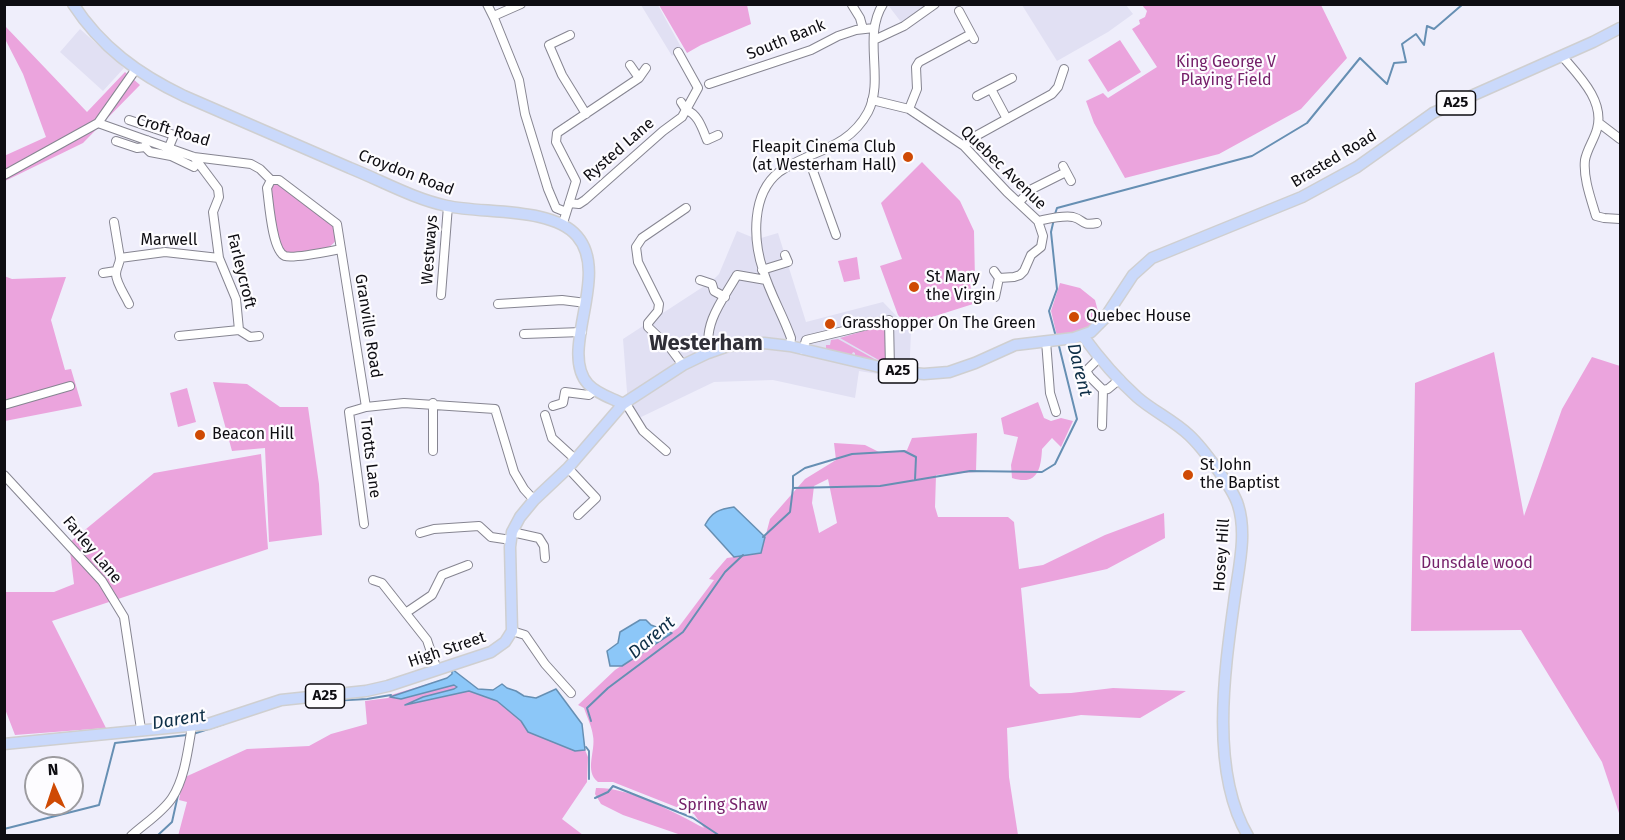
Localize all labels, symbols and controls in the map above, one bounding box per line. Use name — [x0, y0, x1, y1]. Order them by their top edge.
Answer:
street label: South Bank — [744, 16, 828, 64]
park label: King George V Playing Field — [1176, 53, 1276, 91]
road number: A25 — [1436, 91, 1476, 115]
street label: Croft Road — [134, 111, 212, 151]
street label: Rysted Lane — [580, 114, 658, 186]
street label: Quebec Avenue — [956, 122, 1050, 214]
street label: Brasted Road — [1288, 126, 1380, 192]
place label: Fleapit Cinema Club (at Westerham Hall) — [752, 138, 896, 176]
street label: Croydon Road — [355, 146, 457, 200]
marker: Fleapit Cinema Club (at Westerham Hall) — [901, 150, 915, 164]
street label: Westways — [418, 214, 442, 286]
street label: Marwell — [141, 231, 197, 251]
street label: Farleycroft — [222, 231, 260, 311]
place label: St Mary the Virgin — [926, 268, 996, 306]
street label: Granville Road — [350, 273, 386, 379]
marker: St Mary the Virgin — [907, 280, 921, 294]
place label: Quebec House — [1086, 307, 1191, 327]
marker: Quebec House — [1067, 310, 1081, 324]
place label: Grasshopper On The Green — [842, 314, 1036, 334]
marker: Grasshopper On The Green — [823, 317, 837, 331]
district label: Westerham — [649, 331, 763, 357]
water label: Darent — [1062, 341, 1096, 399]
road number: A25 — [878, 359, 918, 383]
street label: Trotts Lane — [356, 417, 384, 499]
place label: Beacon Hill — [212, 425, 294, 445]
marker: Beacon Hill — [193, 428, 207, 442]
place label: St John the Baptist — [1200, 456, 1280, 494]
marker: St John the Baptist — [1181, 468, 1195, 482]
street label: Farley Lane — [58, 513, 126, 587]
street label: Hosey Hill — [1210, 518, 1234, 592]
park label: Dunsdale wood — [1421, 554, 1533, 574]
water label: Darent — [624, 612, 680, 664]
street label: High Street — [406, 628, 488, 672]
road number: A25 — [306, 684, 344, 708]
water label: Darent — [151, 705, 207, 735]
north arrow — [24, 756, 84, 816]
text: N — [47, 760, 59, 779]
park label: Spring Shaw — [678, 796, 768, 816]

